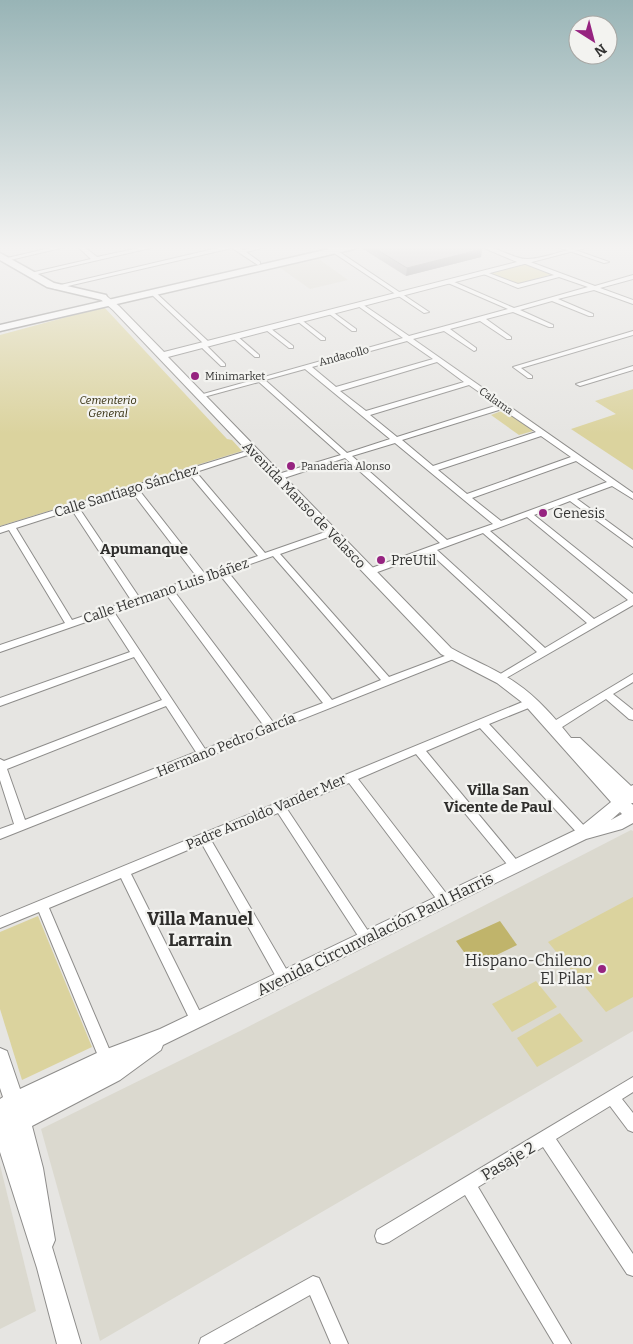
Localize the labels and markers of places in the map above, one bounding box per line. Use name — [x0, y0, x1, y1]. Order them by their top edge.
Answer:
marker: Minimarket — [189, 370, 201, 382]
place label: Minimarket — [205, 370, 265, 383]
marker: Panaderia Alonso — [285, 460, 297, 472]
place label: Panaderia Alonso — [301, 460, 391, 473]
place label: Genesis — [553, 505, 605, 522]
marker: Genesis — [537, 507, 549, 519]
place label: PreUtil — [391, 552, 436, 569]
marker: PreUtil — [375, 554, 387, 566]
place label: Hispano-Chileno El Pilar — [465, 951, 592, 988]
marker: Hispano-Chileno El Pilar — [596, 963, 608, 975]

